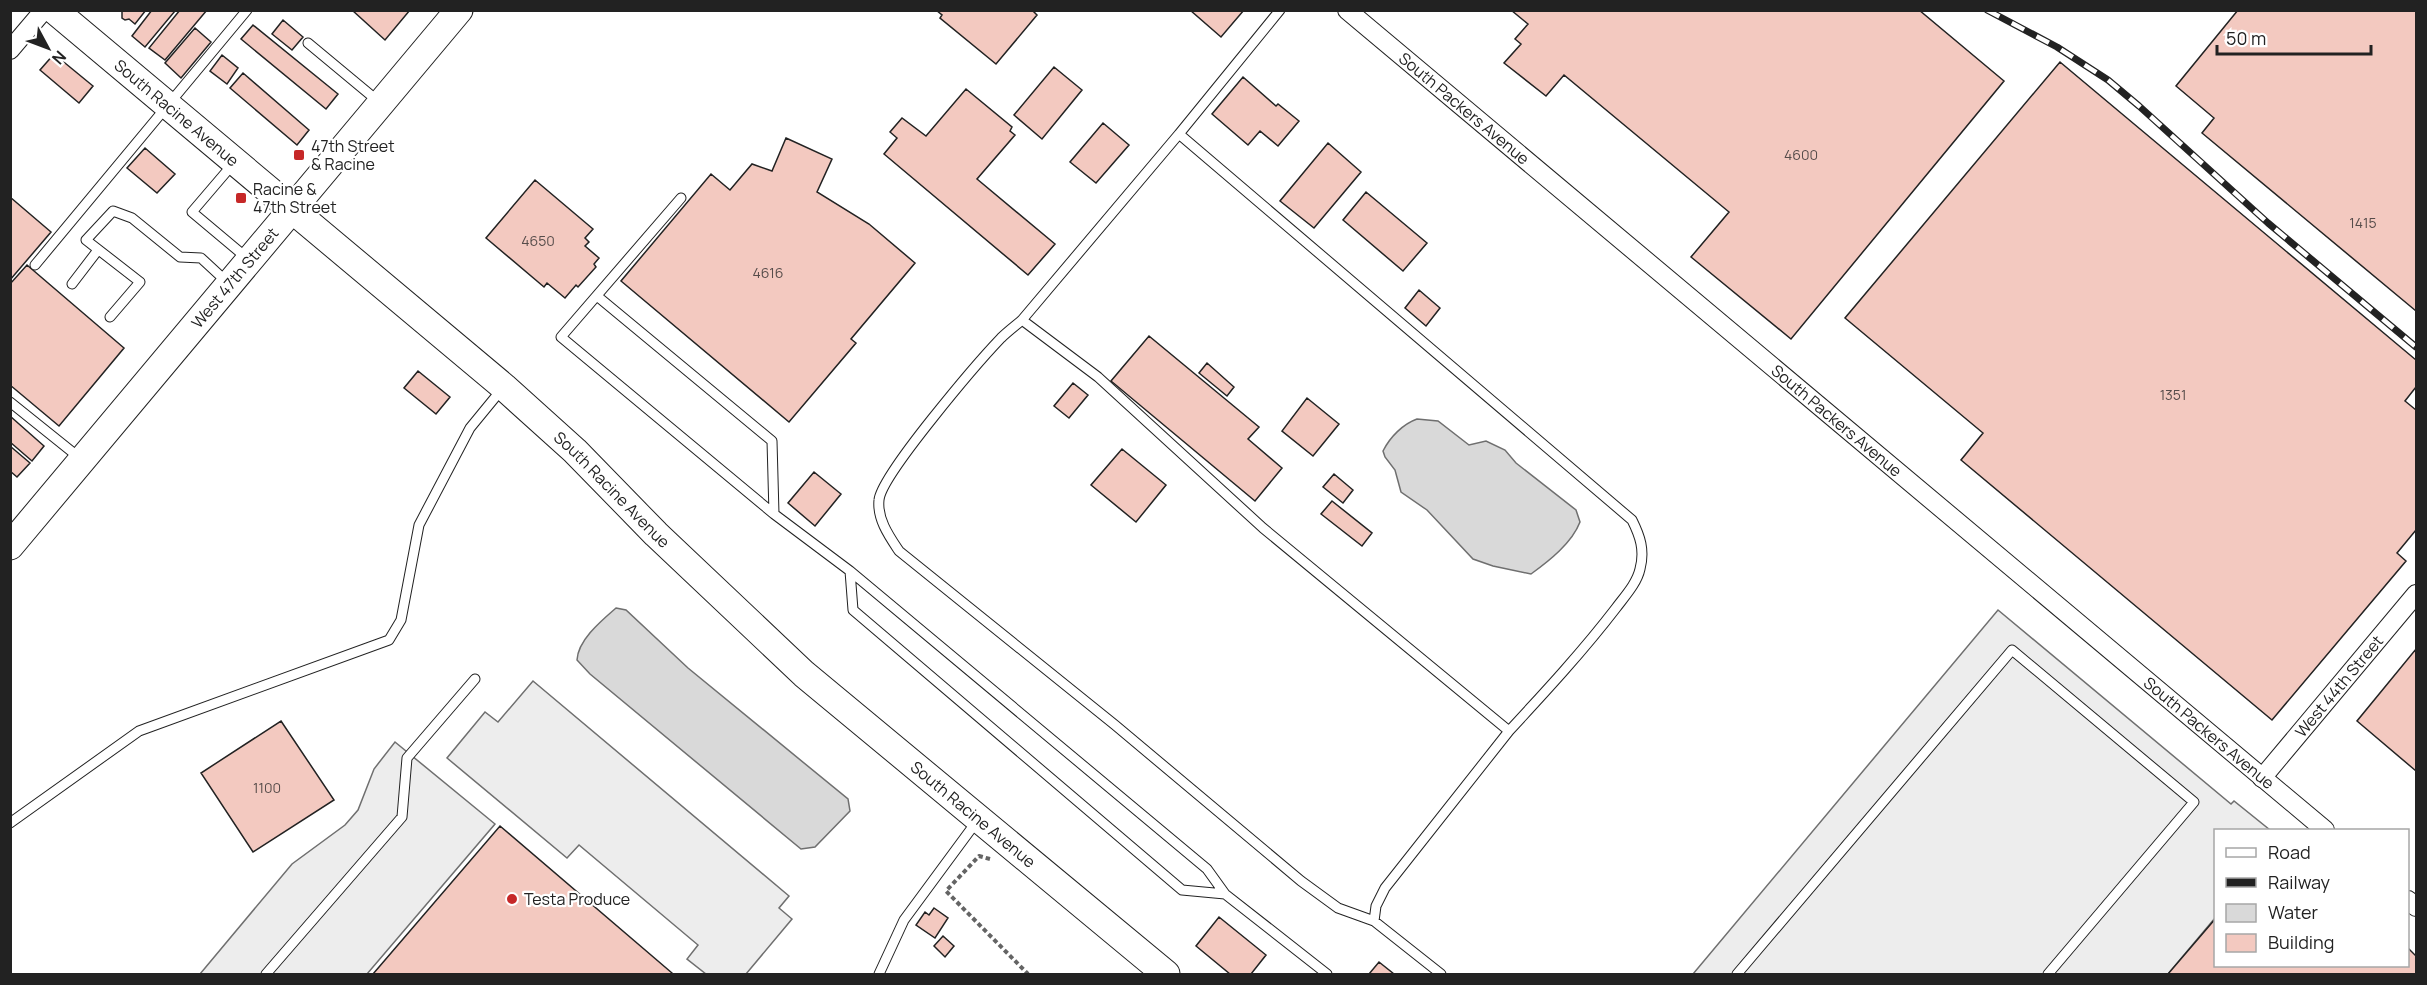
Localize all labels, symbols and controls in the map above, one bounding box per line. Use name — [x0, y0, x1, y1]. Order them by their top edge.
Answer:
north arrow — [18, 18, 78, 78]
scale bar — [2217, 18, 2372, 56]
text: 50 m — [2226, 26, 2266, 50]
text: N — [47, 46, 71, 69]
street label: South Packers Avenue — [1394, 47, 1534, 169]
street label: South Racine Avenue — [110, 54, 244, 171]
place label: 47th Street & Racine — [311, 135, 395, 175]
house number: 4600 — [1784, 145, 1818, 164]
marker: 47th Street & Racine — [292, 148, 306, 162]
place label: Racine & 47th Street — [253, 178, 337, 218]
marker: Racine & 47th Street — [234, 191, 248, 205]
house number: 1415 — [2349, 213, 2377, 232]
street label: West 47th Street — [186, 223, 283, 333]
house number: 4650 — [521, 231, 555, 250]
house number: 4616 — [753, 263, 783, 282]
street label: South Packers Avenue — [1767, 359, 1907, 482]
house number: 1351 — [2160, 385, 2186, 404]
street label: South Racine Avenue — [549, 426, 675, 553]
street label: West 44th Street — [2290, 630, 2388, 742]
street label: South Packers Avenue — [2139, 672, 2279, 794]
street label: South Racine Avenue — [906, 756, 1040, 872]
house number: 1100 — [253, 778, 281, 797]
legend — [2214, 829, 2409, 967]
text: Road — [2268, 840, 2311, 864]
text: Railway — [2268, 870, 2330, 894]
place label: Testa Produce — [524, 888, 630, 910]
marker: Testa Produce — [505, 892, 519, 906]
text: Water — [2268, 900, 2318, 924]
text: Building — [2268, 930, 2334, 954]

